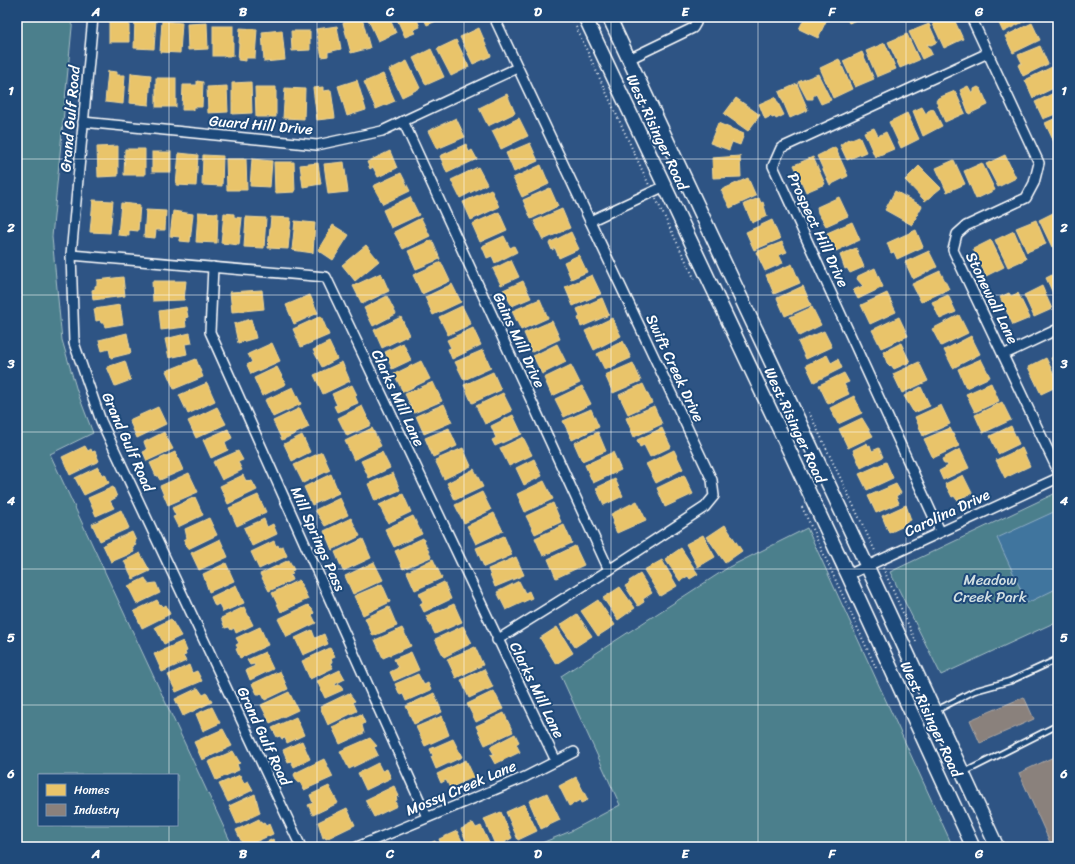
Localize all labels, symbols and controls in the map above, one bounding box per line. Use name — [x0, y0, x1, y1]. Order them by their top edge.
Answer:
text: A — [91, 0, 100, 23]
text: B — [239, 0, 248, 23]
text: C — [385, 0, 395, 23]
text: D — [534, 0, 542, 23]
text: E — [681, 0, 690, 23]
text: F — [827, 0, 836, 23]
text: G — [974, 0, 984, 23]
street label: Grand Gulf Road — [52, 64, 88, 173]
street label: West Risinger Road — [619, 70, 696, 195]
text: 1 — [8, 79, 14, 102]
text: 1 — [1061, 79, 1067, 102]
street label: Guard Hill Drive — [208, 108, 314, 143]
street label: Prospect Hill Drive — [780, 168, 856, 292]
text: 2 — [6, 216, 15, 239]
text: 2 — [1059, 216, 1068, 239]
street label: Stonewall Lane — [958, 247, 1026, 349]
street label: Gains Mill Drive — [485, 288, 553, 393]
street label: Swift Creek Drive — [639, 310, 712, 427]
street label: Clarks Mill Lane — [364, 345, 432, 451]
text: 3 — [6, 352, 15, 375]
text: 3 — [1059, 352, 1068, 375]
street label: West Risinger Road — [757, 363, 834, 488]
street label: Grand Gulf Road — [94, 388, 162, 497]
street label: Mill Springs Pass — [283, 482, 353, 596]
street label: Carolina Drive — [900, 482, 994, 544]
text: 4 — [6, 489, 16, 512]
text: 4 — [1059, 489, 1069, 512]
park label: Meadow Creek Park — [953, 567, 1028, 610]
text: 5 — [7, 626, 15, 649]
text: 5 — [1060, 626, 1068, 649]
street label: Clarks Mill Lane — [502, 637, 572, 743]
street label: West Risinger Road — [893, 657, 970, 782]
street label: Grand Gulf Road — [230, 682, 299, 791]
street label: Mossy Creek Lane — [401, 753, 521, 823]
text: 6 — [6, 762, 15, 785]
text: 6 — [1059, 762, 1068, 785]
legend — [38, 774, 178, 826]
text: Homes — [74, 779, 110, 801]
text: Industry — [73, 799, 120, 821]
text: A — [91, 842, 100, 864]
text: B — [239, 842, 248, 864]
text: C — [385, 842, 395, 864]
text: D — [534, 842, 542, 864]
text: E — [681, 842, 690, 864]
text: F — [827, 842, 836, 864]
text: G — [974, 842, 984, 864]

